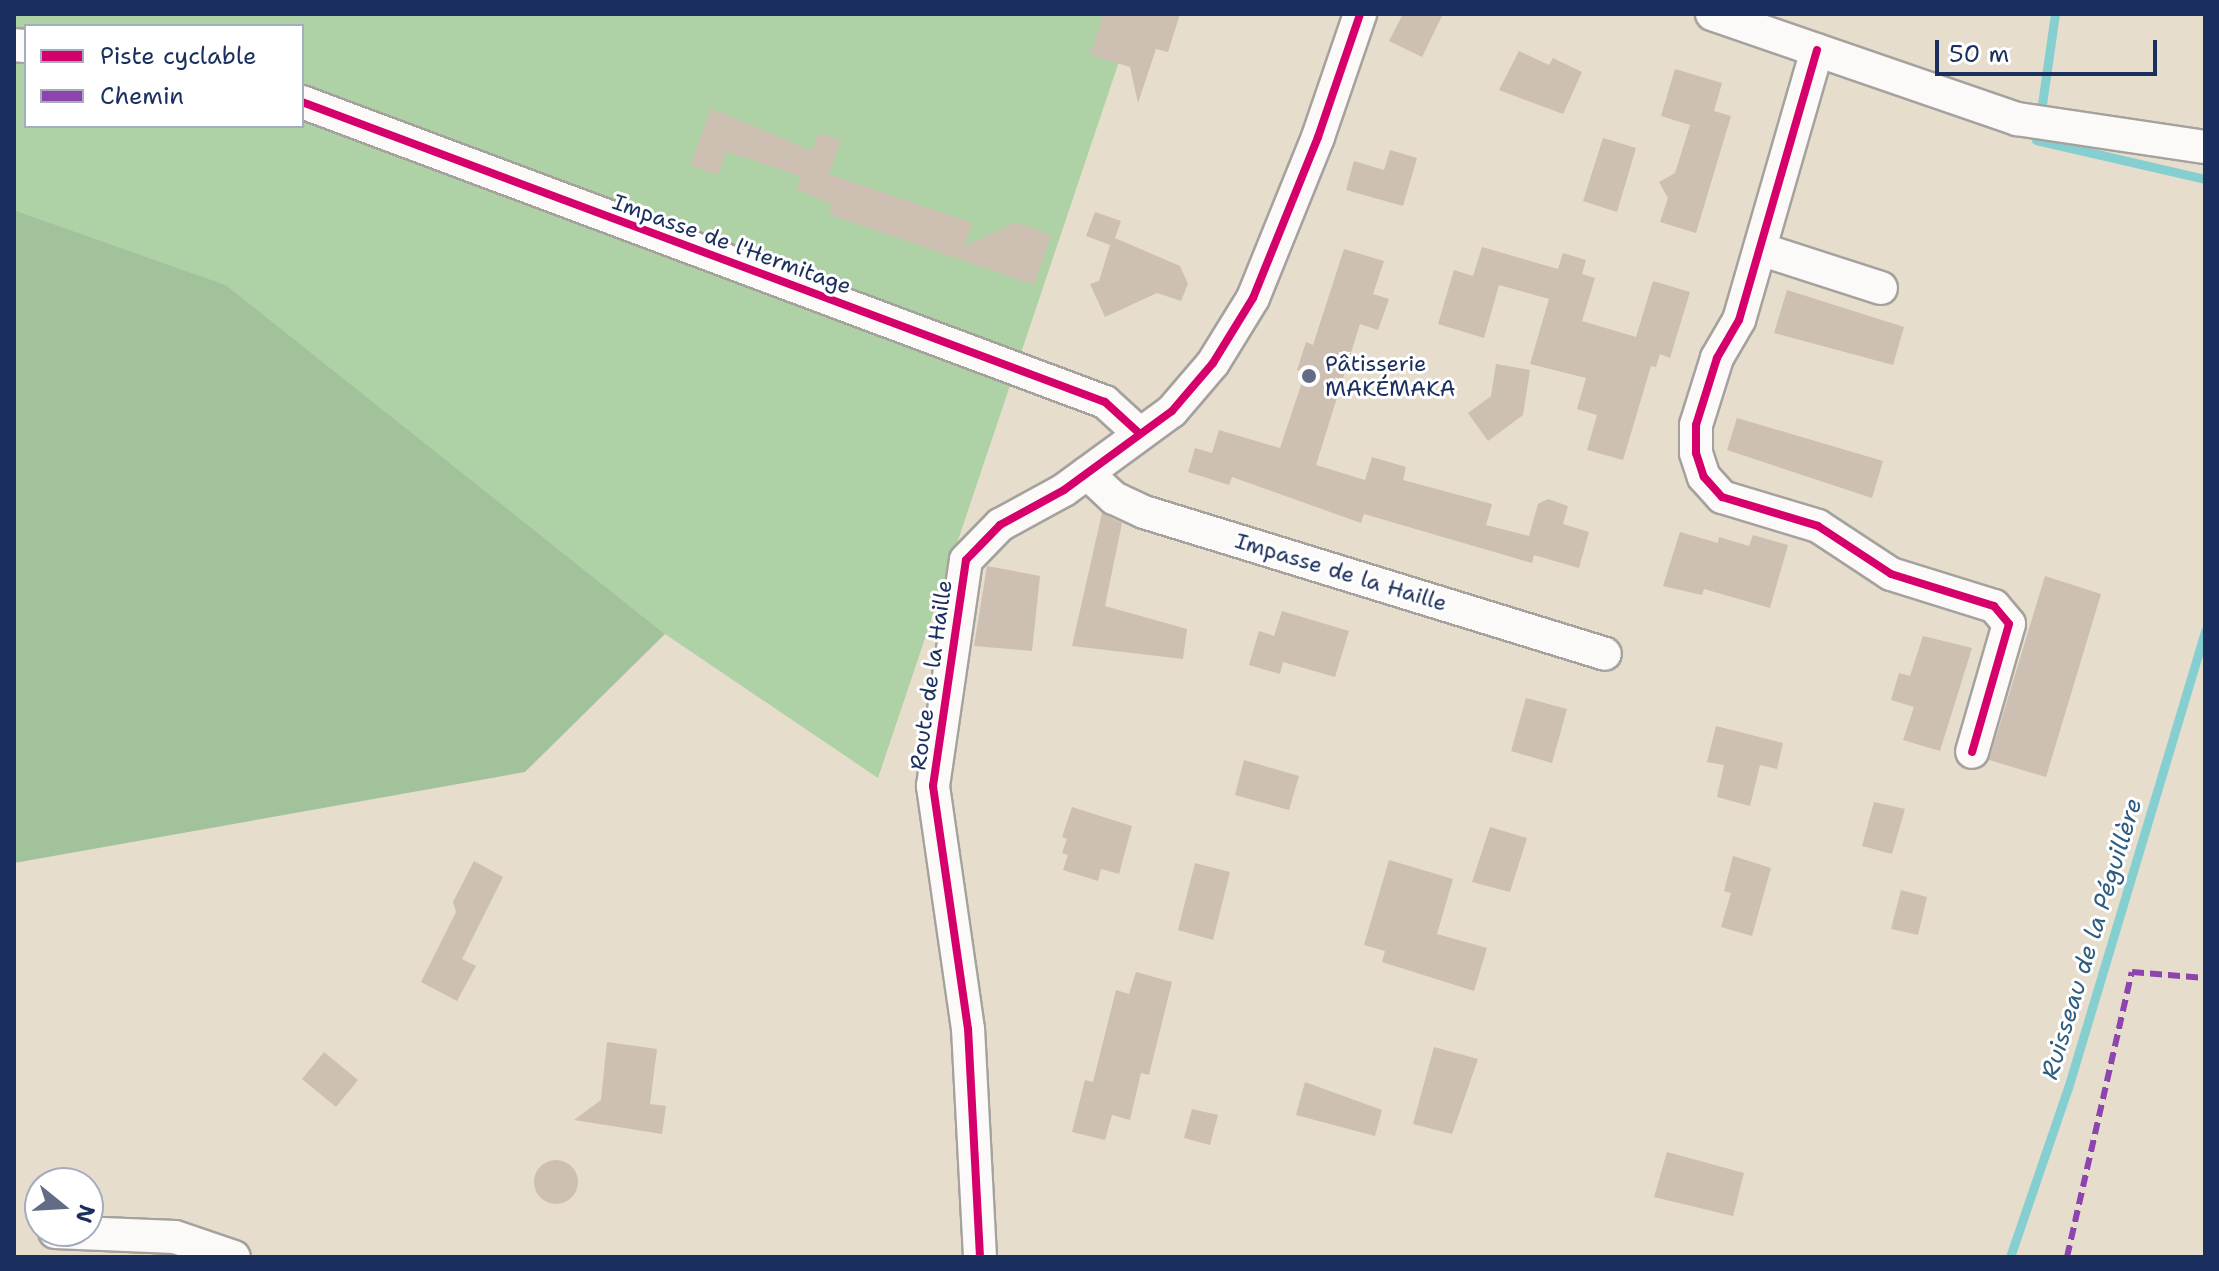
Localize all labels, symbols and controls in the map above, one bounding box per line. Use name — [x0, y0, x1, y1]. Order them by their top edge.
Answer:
legend — [24, 24, 304, 128]
scale bar — [1939, 24, 2161, 74]
text: 50 m — [1949, 38, 2009, 70]
text: Piste cyclable — [100, 40, 257, 72]
text: Chemin — [100, 80, 184, 112]
street label: Impasse de l'Hermitage — [609, 188, 855, 300]
place label: Pâtisserie MAKÉMAKA — [1325, 350, 1456, 402]
marker: Pâtisserie MAKÉMAKA — [1300, 367, 1318, 385]
street label: Impasse de la Haille — [1232, 527, 1450, 617]
street label: Route de la Haille — [905, 578, 957, 772]
water label: Ruisseau de la Péguillère — [2036, 795, 2148, 1083]
north arrow — [24, 1167, 104, 1247]
text: N — [69, 1201, 102, 1227]

